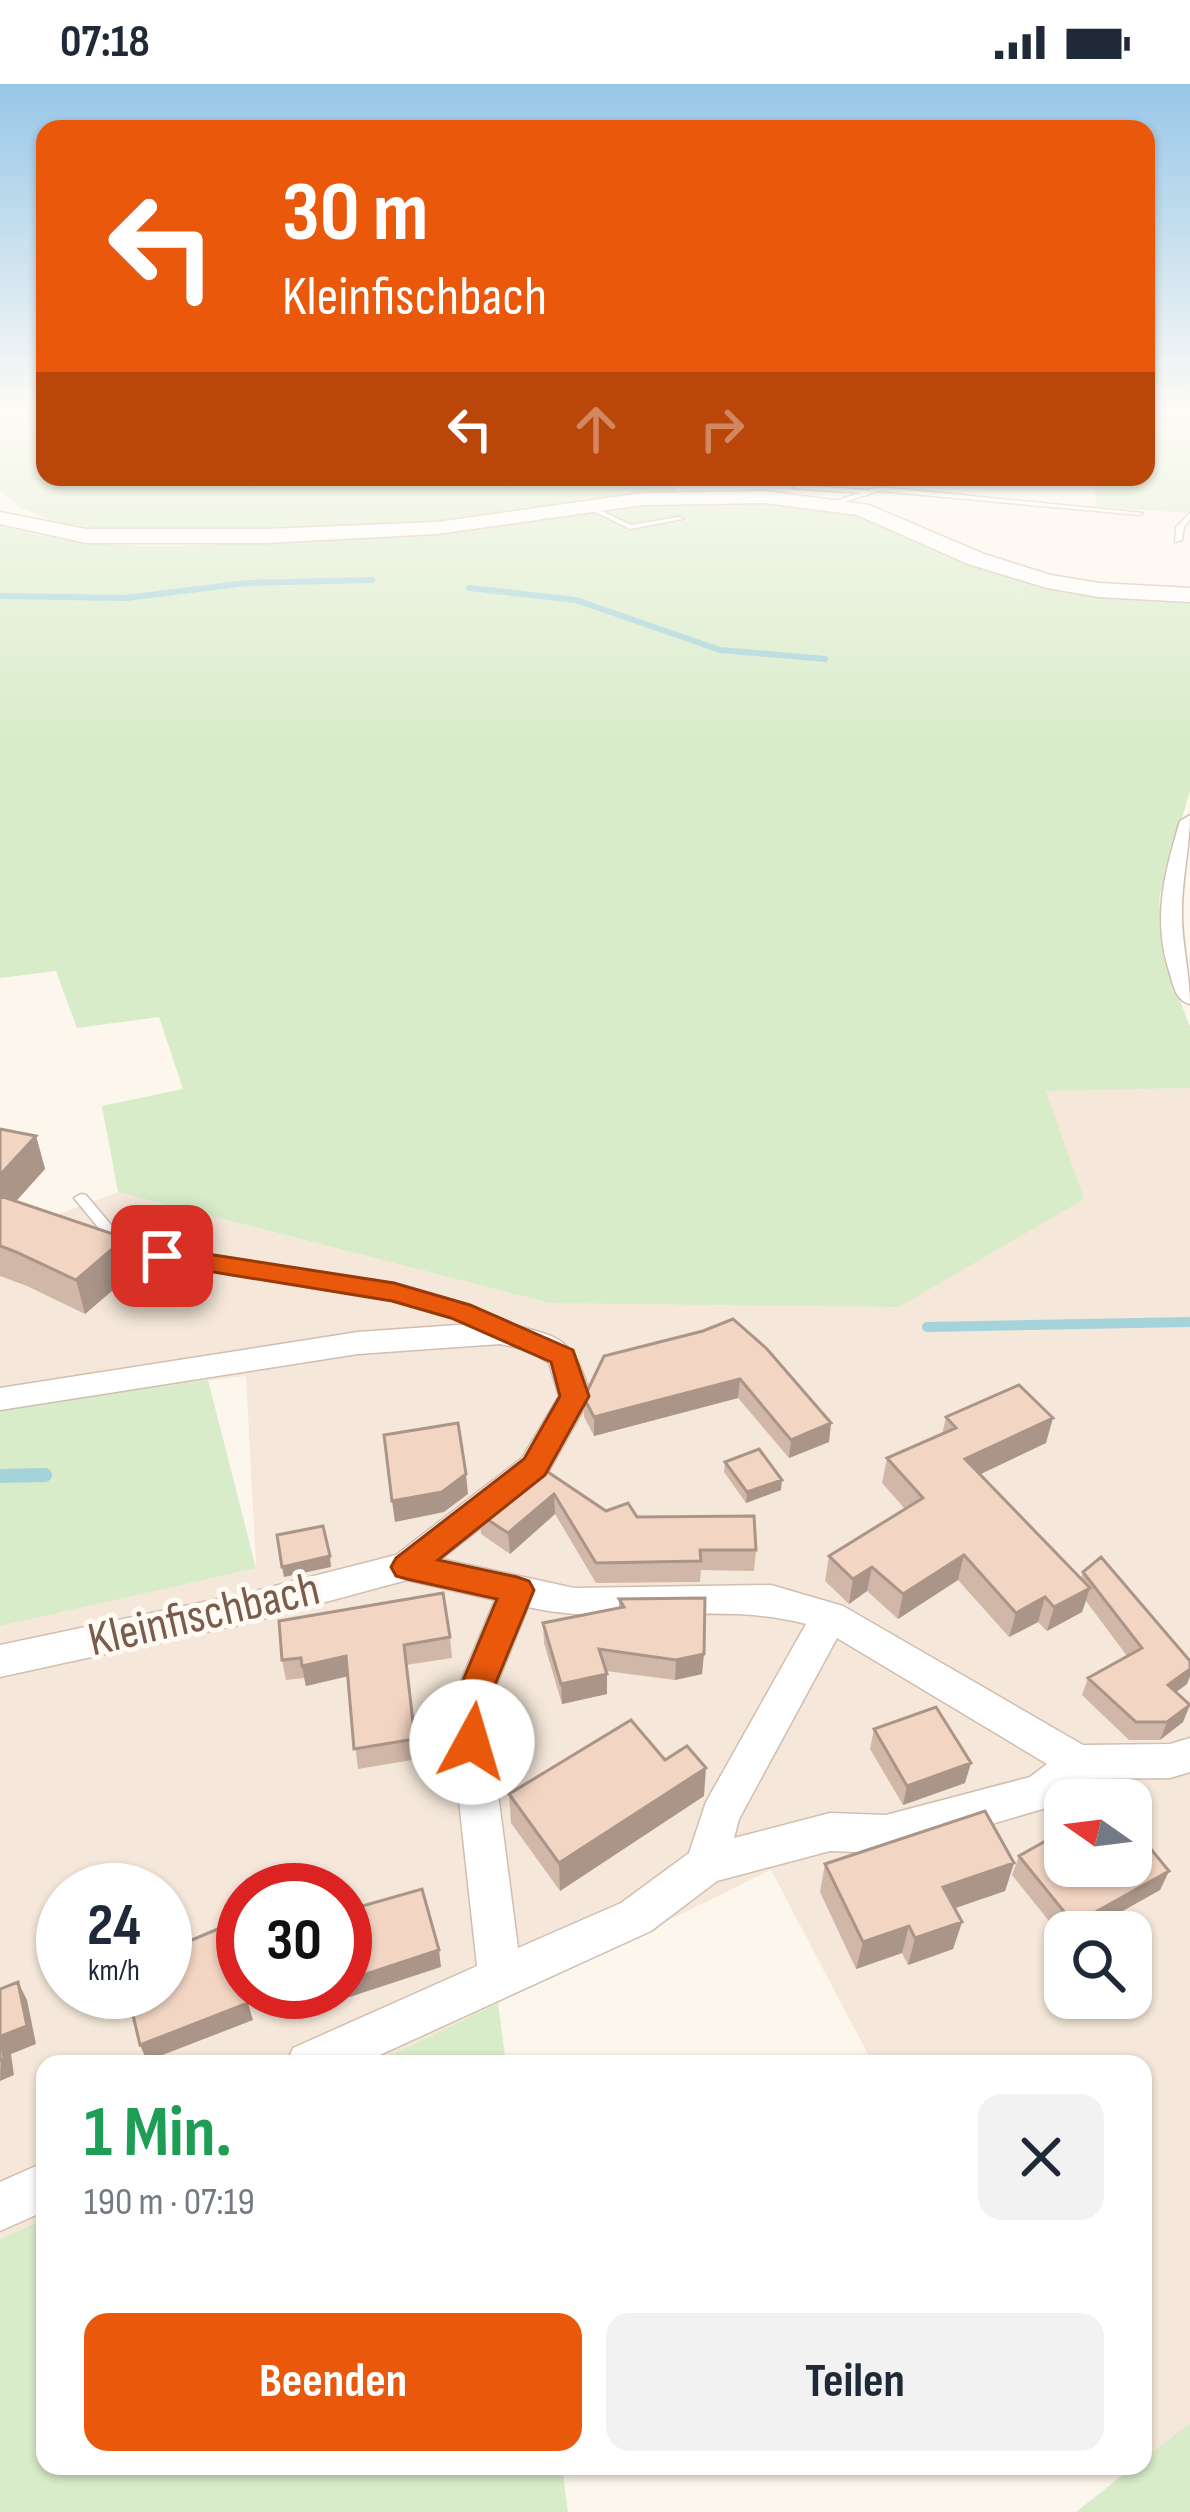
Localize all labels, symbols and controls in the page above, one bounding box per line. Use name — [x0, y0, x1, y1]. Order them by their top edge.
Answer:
text: 07:18 — [60, 15, 150, 70]
text: 30 m — [282, 163, 428, 264]
icon: left — [84, 168, 240, 324]
text: Kleinfischbach — [282, 265, 547, 330]
icon: left — [437, 396, 503, 462]
icon: ahead — [563, 396, 629, 462]
icon: right — [689, 396, 755, 462]
pin — [111, 1205, 213, 1307]
icon: arrive — [129, 1223, 195, 1289]
street label: Kleinfischbach — [83, 1561, 325, 1669]
position arrow — [409, 1679, 535, 1805]
north arrow — [1044, 1779, 1152, 1887]
map controls — [1044, 1779, 1152, 2019]
speed limit sign: 30 — [216, 1863, 372, 2019]
text: 24 — [87, 1890, 141, 1962]
button: search — [1044, 1911, 1152, 2019]
text: km/h — [88, 1953, 140, 1989]
text: 1 Min. — [84, 2090, 232, 2177]
button: close — [978, 2094, 1104, 2220]
text: 190 m · 07:19 — [84, 2179, 255, 2226]
button: Beenden — [84, 2313, 582, 2451]
button: Teilen — [606, 2313, 1104, 2451]

